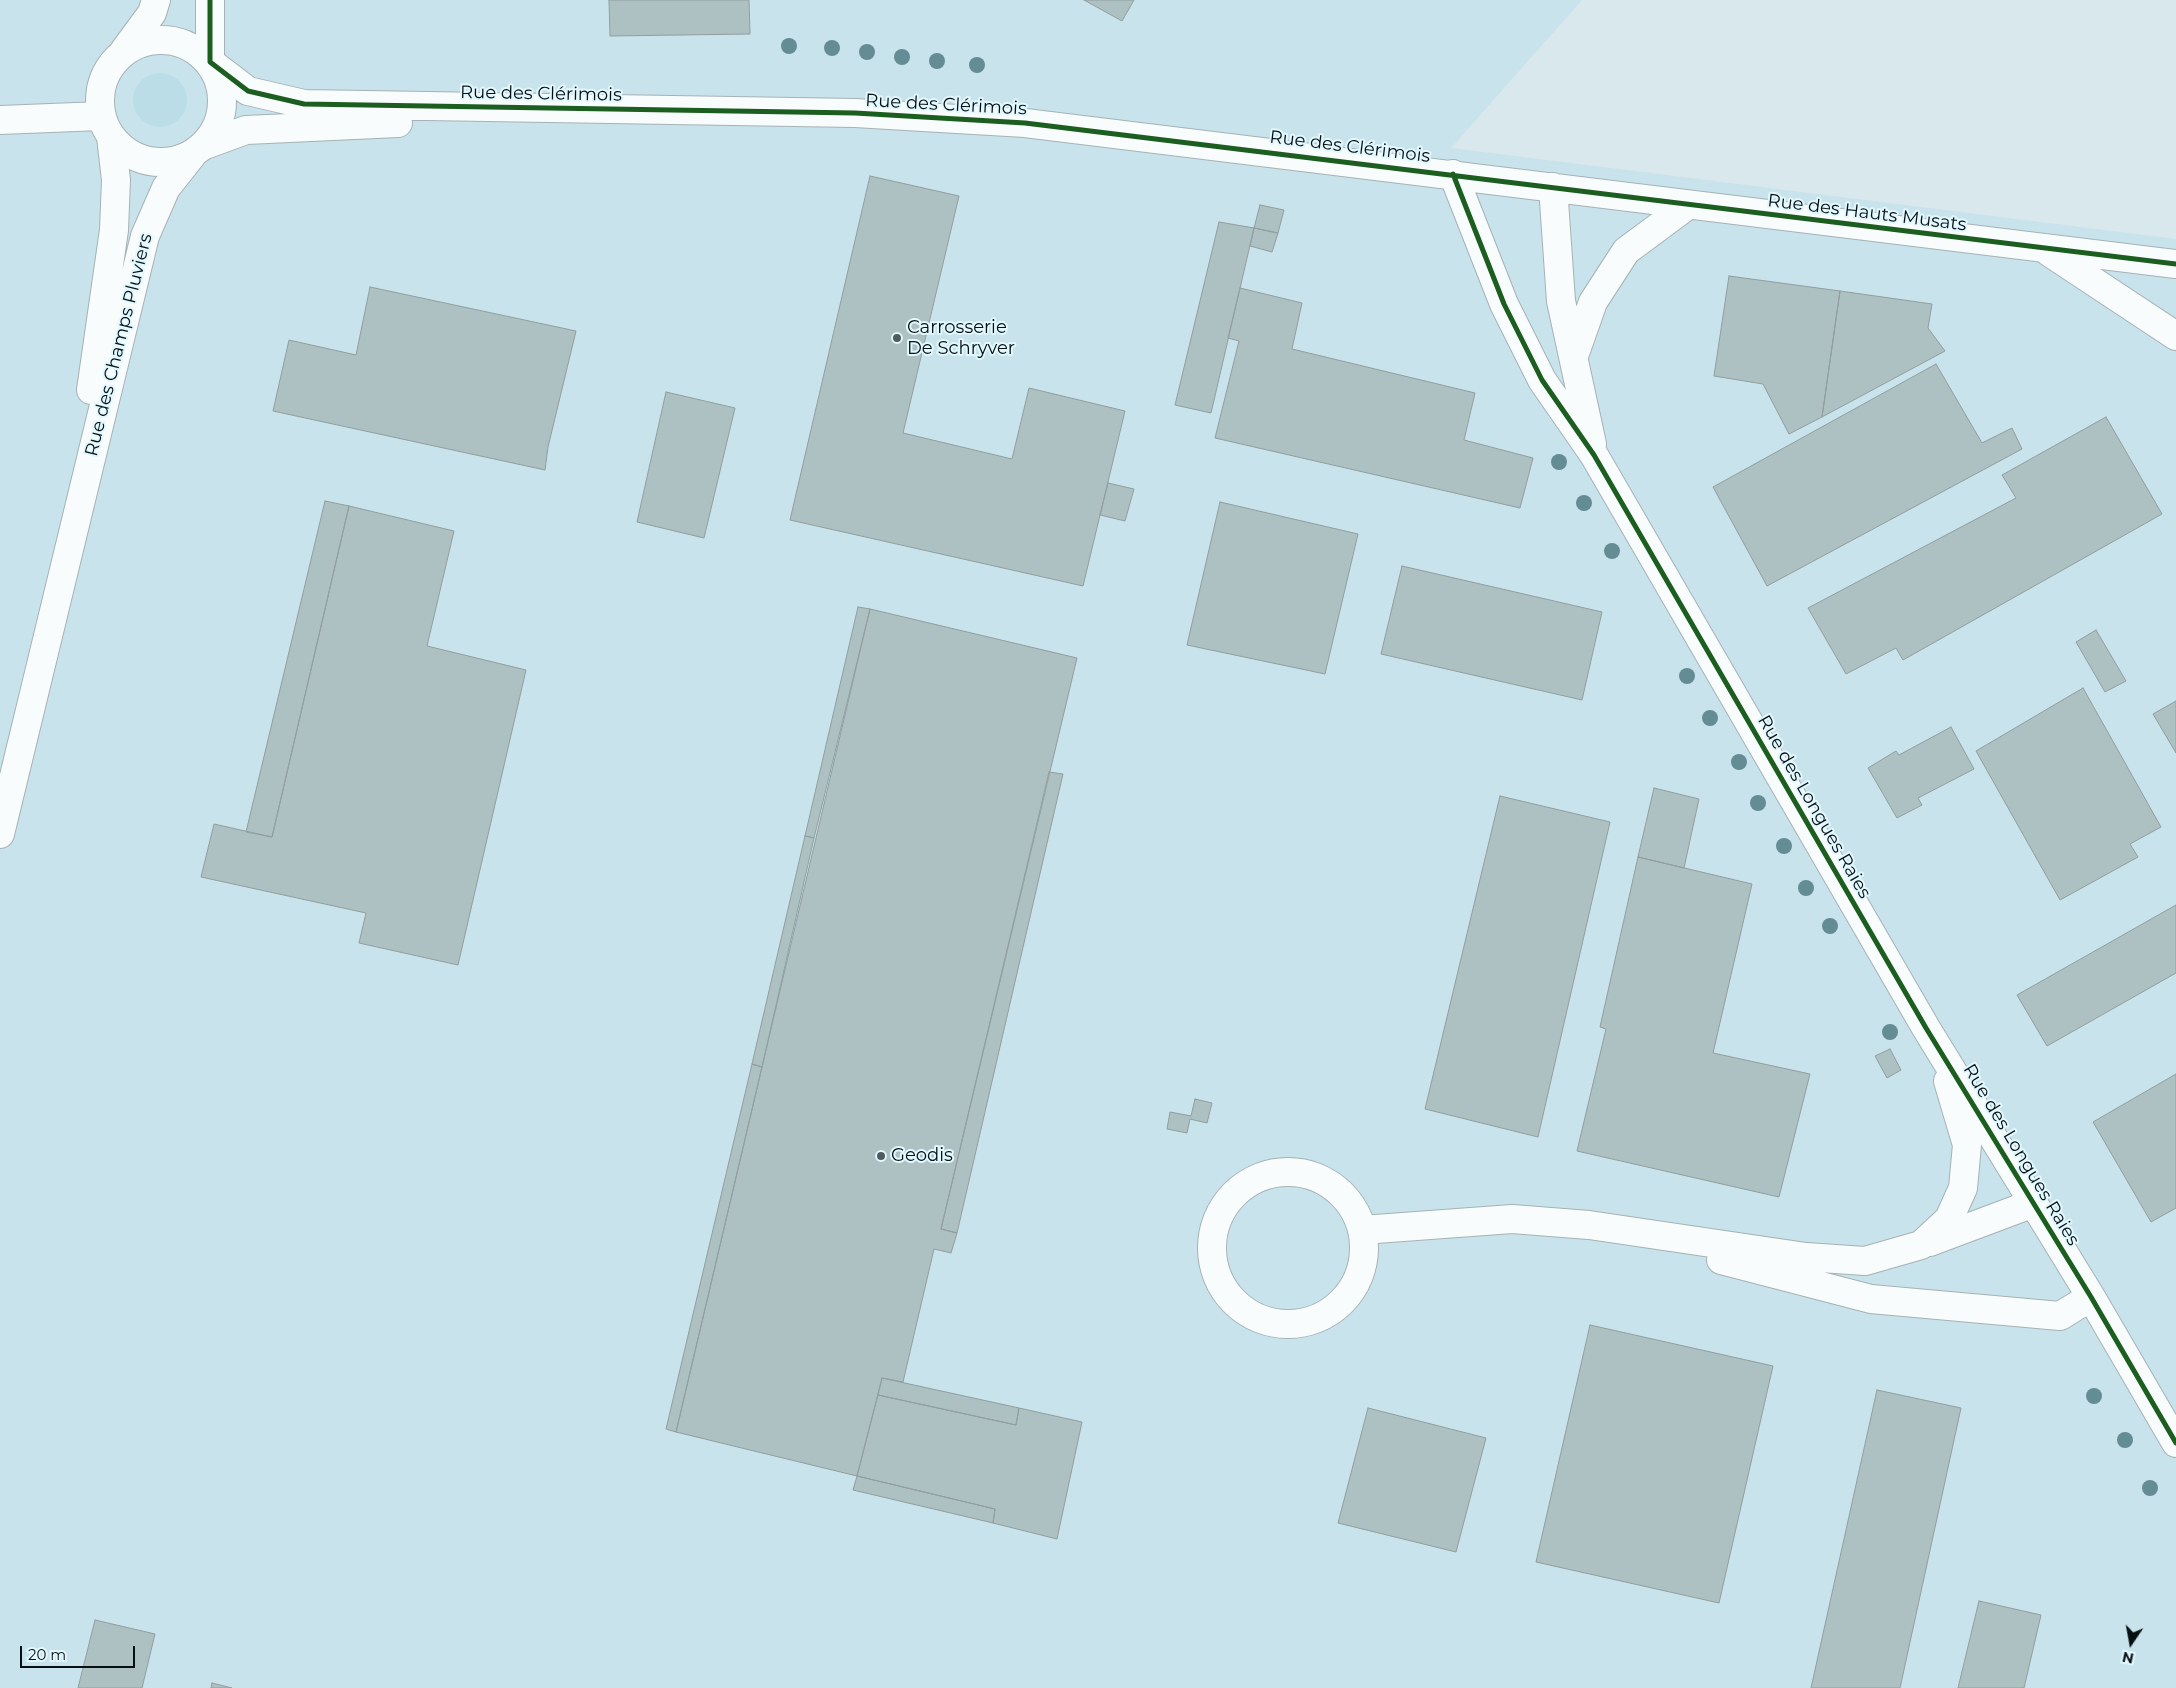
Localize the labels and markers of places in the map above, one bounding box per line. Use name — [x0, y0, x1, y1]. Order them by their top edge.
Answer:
place label: Carrosserie De Schryver — [907, 317, 1015, 359]
marker: Carrosserie De Schryver — [891, 332, 903, 344]
place label: Geodis — [891, 1145, 953, 1167]
marker: Geodis — [875, 1150, 887, 1162]

